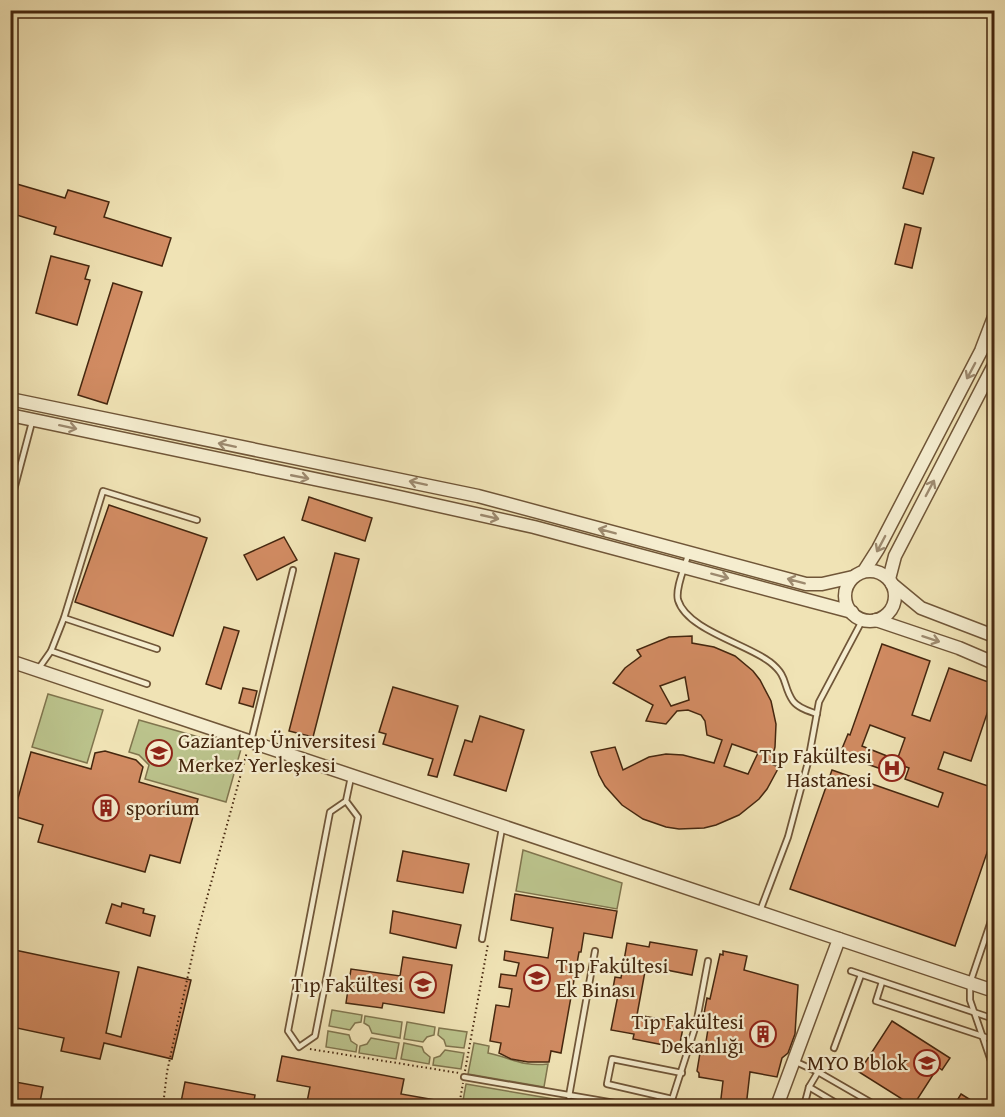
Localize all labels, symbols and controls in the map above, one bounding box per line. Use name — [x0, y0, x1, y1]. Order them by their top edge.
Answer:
one-way arrow — [965, 361, 976, 379]
one-way arrow — [58, 422, 77, 433]
one-way arrow — [218, 439, 237, 450]
one-way arrow — [290, 471, 309, 483]
one-way arrow — [409, 477, 429, 488]
one-way arrow — [925, 479, 937, 497]
one-way arrow — [480, 512, 499, 524]
one-way arrow — [598, 524, 617, 536]
one-way arrow — [875, 534, 886, 552]
one-way arrow — [710, 571, 729, 583]
one-way arrow — [787, 575, 806, 586]
one-way arrow — [921, 634, 940, 645]
place label: Gaziantep Üniversitesi Merkez Yerleşkesi — [178, 725, 376, 780]
school or university icon: Gaziantep Üniversitesi Merkez Yerleşkesi — [144, 738, 174, 768]
place label: Tıp Fakültesi Hastanesi — [760, 740, 872, 795]
hospital icon: Tıp Fakültesi Hastanesi — [877, 753, 907, 783]
place label: sporium — [126, 792, 199, 823]
building icon: sporium — [91, 793, 121, 823]
place label: Tıp Fakültesi Ek Binası — [556, 950, 668, 1005]
school or university icon: Tıp Fakültesi Ek Binası — [522, 963, 552, 993]
place label: Tıp Fakültesi — [292, 969, 404, 1000]
school or university icon: Tıp Fakültesi — [408, 970, 438, 1000]
place label: Tıp Fakültesi Dekanlığı — [632, 1006, 744, 1061]
building icon: Tıp Fakültesi Dekanlığı — [748, 1019, 778, 1049]
place label: MYO B blok — [807, 1047, 908, 1078]
school or university icon: MYO B blok — [912, 1048, 942, 1078]

